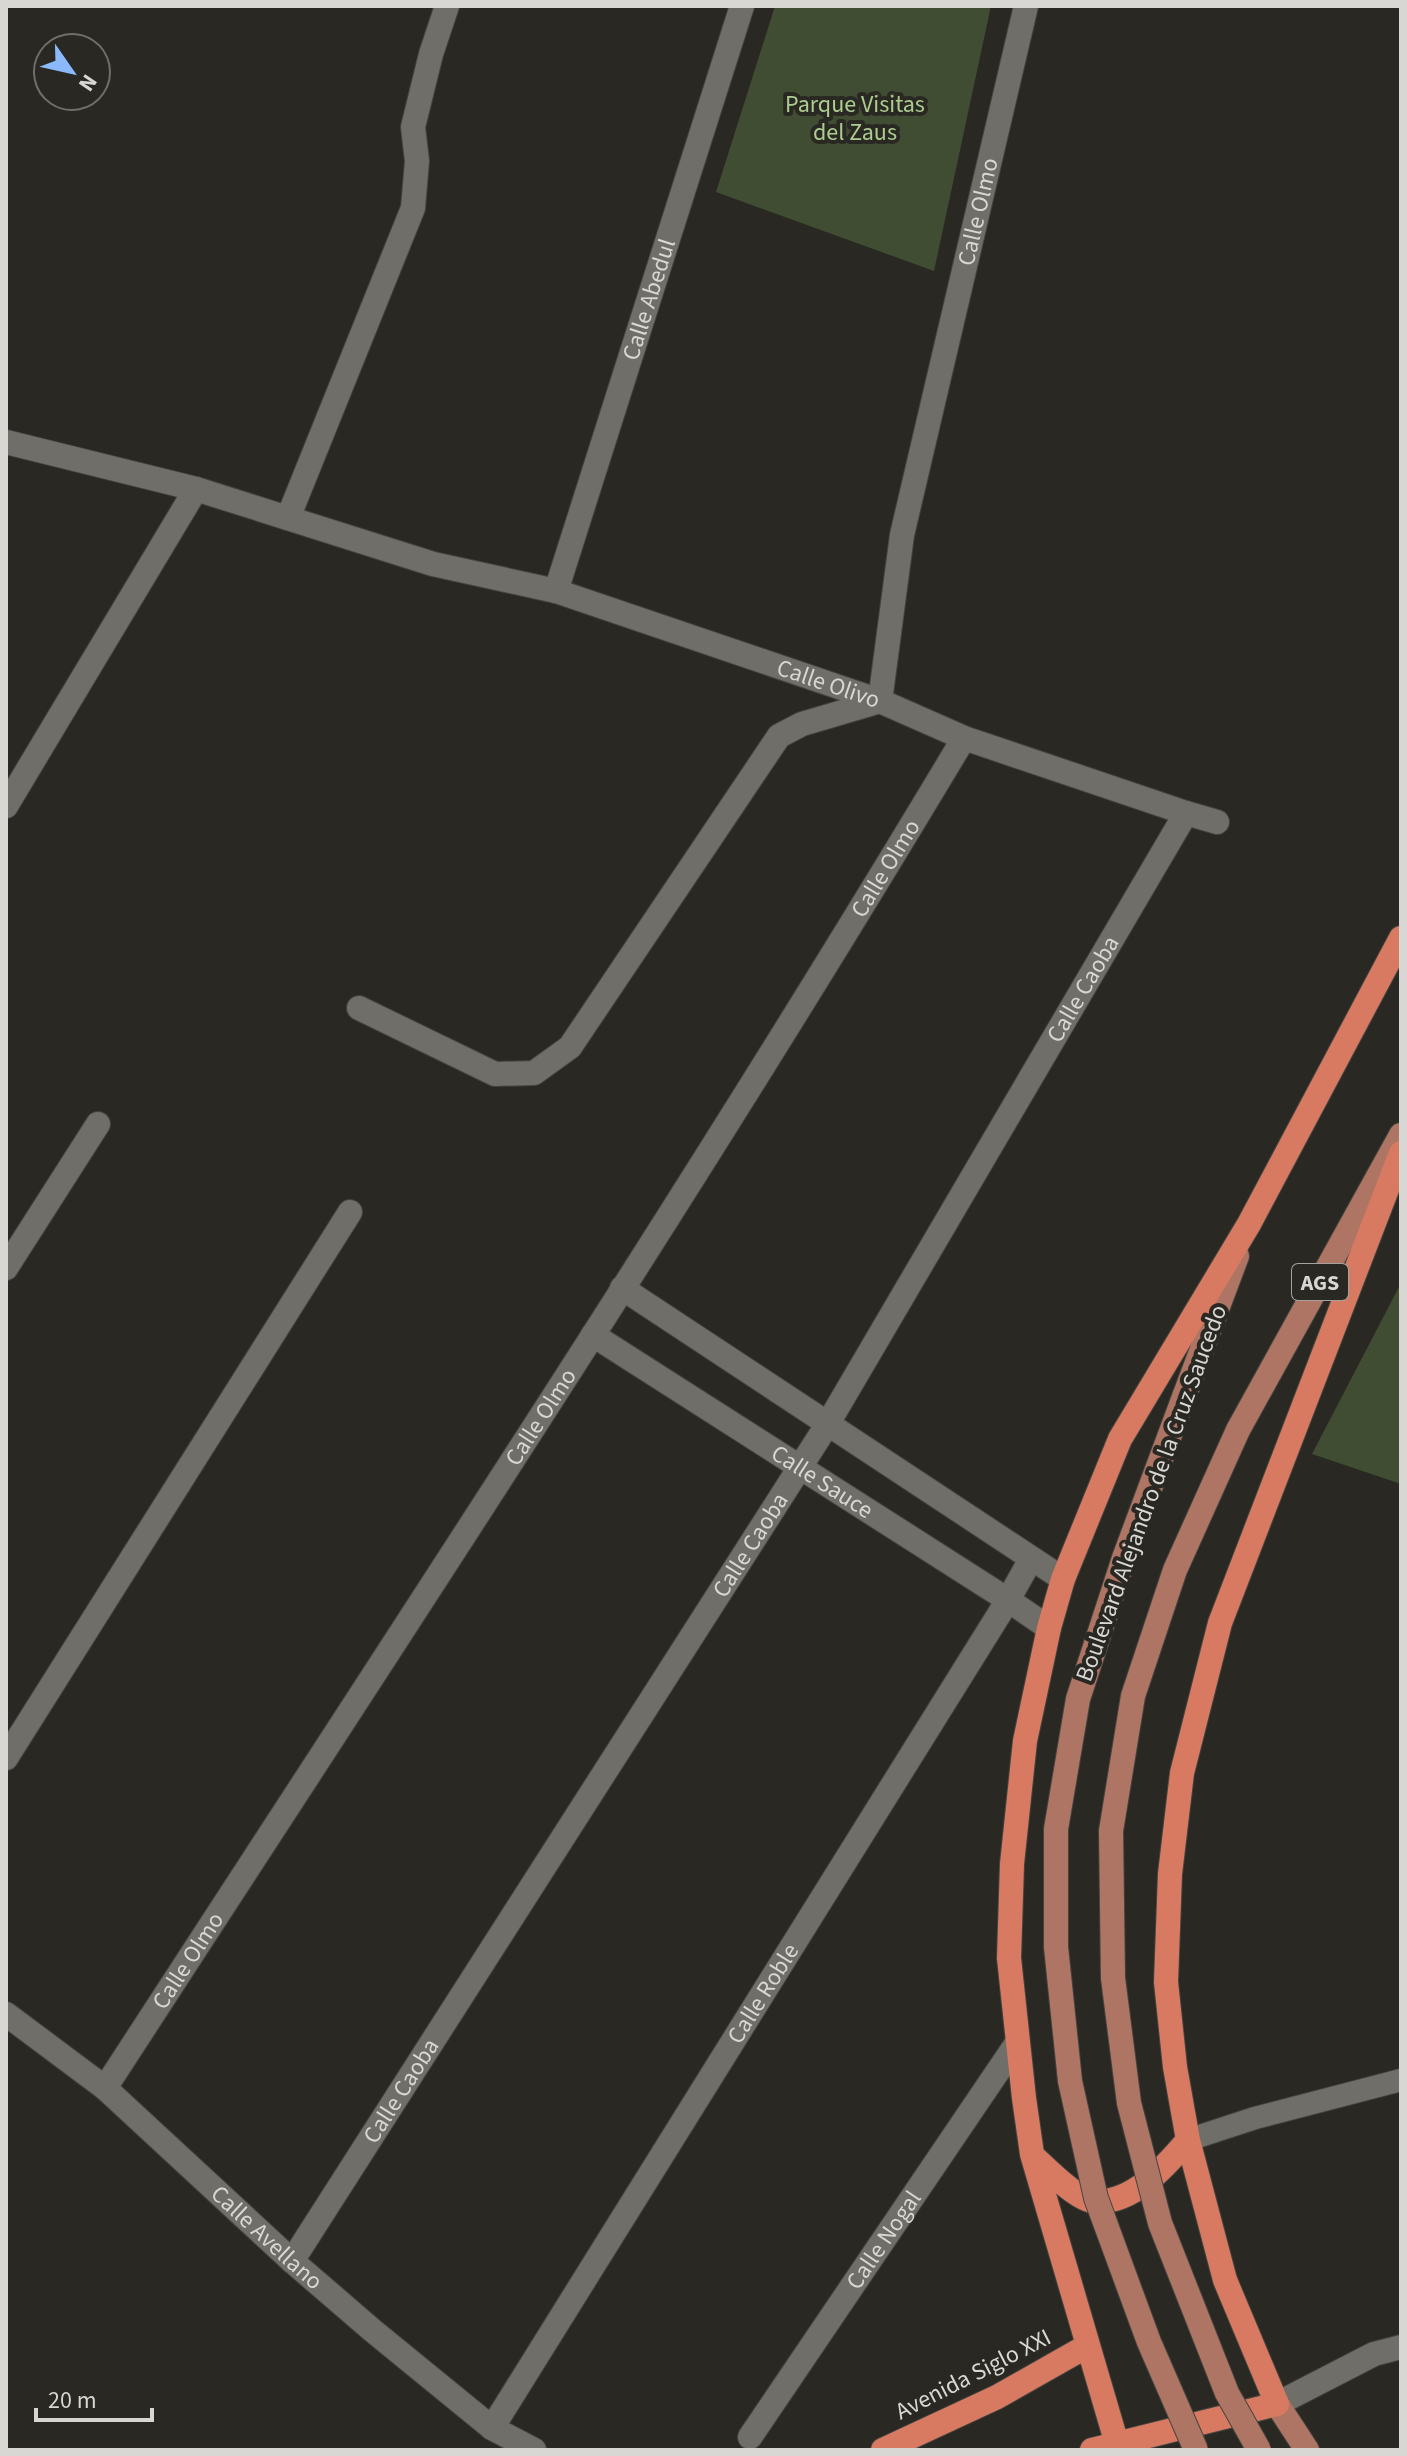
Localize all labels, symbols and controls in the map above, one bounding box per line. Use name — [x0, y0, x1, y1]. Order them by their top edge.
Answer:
north arrow — [32, 32, 112, 112]
text: N — [70, 68, 105, 98]
park label: Parque Visitas del Zaus — [785, 87, 925, 150]
street label: Calle Olmo — [949, 154, 1008, 269]
street label: Calle Abedul — [613, 234, 685, 365]
street label: Calle Olivo — [772, 650, 885, 718]
street label: Calle Olmo — [842, 813, 929, 925]
street label: Calle Caoba — [1038, 929, 1128, 1049]
road number: AGS — [1292, 1264, 1348, 1300]
street label: Boulevard Alejandro de la Cruz Saucedo — [1067, 1300, 1236, 1686]
street label: Calle Olmo — [497, 1362, 585, 1473]
street label: Calle Sauce — [764, 1436, 880, 1528]
street label: Calle Caoba — [704, 1486, 797, 1605]
street label: Calle Olmo — [144, 1905, 233, 2016]
street label: Calle Roble — [719, 1937, 808, 2051]
street label: Calle Caoba — [355, 2032, 448, 2151]
street label: Calle Avellano — [203, 2177, 331, 2298]
street label: Calle Nogal — [838, 2184, 930, 2297]
street label: Avenida Siglo XXI — [889, 2320, 1057, 2429]
scale bar — [36, 2372, 152, 2422]
text: 20 m — [48, 2383, 97, 2418]

